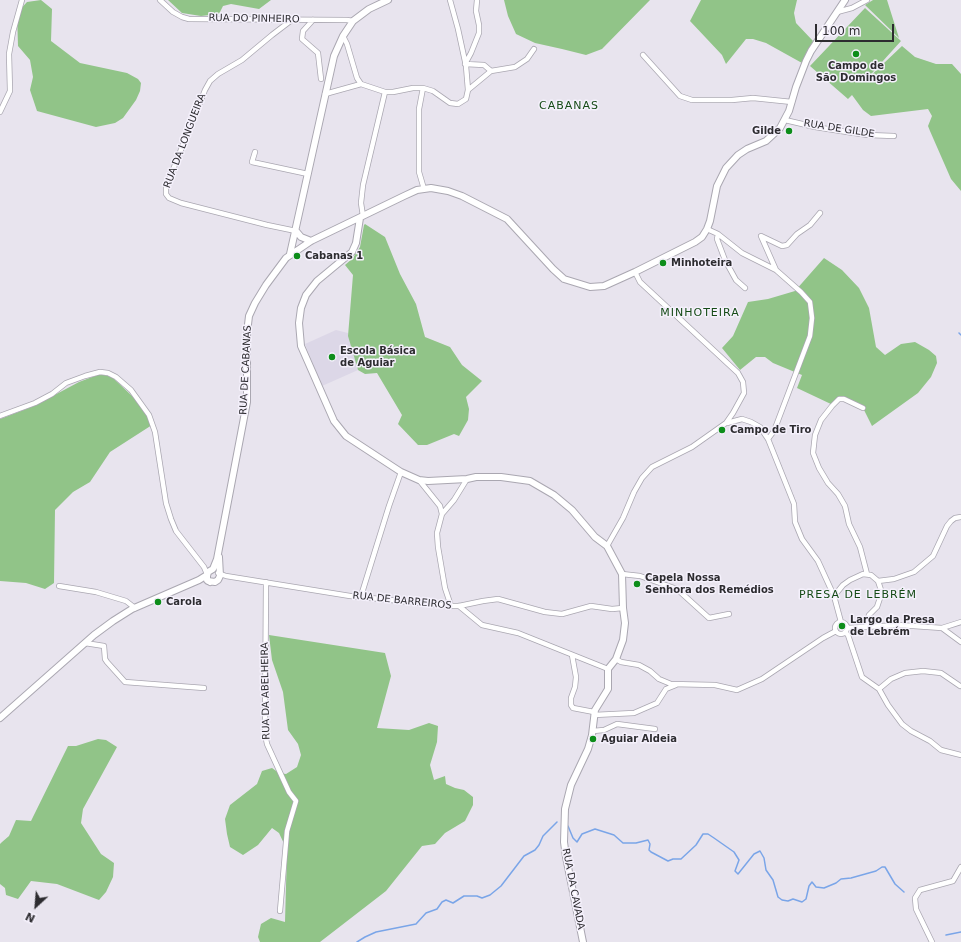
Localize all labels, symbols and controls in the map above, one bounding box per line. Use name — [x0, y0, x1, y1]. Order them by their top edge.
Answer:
street label: RUA DO PINHEIRO — [208, 12, 300, 26]
scale bar — [817, 16, 896, 42]
text: 100 m — [822, 24, 860, 38]
marker: Campo de São Domingos — [851, 49, 861, 59]
place label: Campo de São Domingos — [816, 60, 896, 84]
street label: RUA DA LONGUEIRA — [161, 92, 209, 190]
district label: CABANAS — [539, 99, 599, 113]
street label: RUA DE GILDE — [803, 117, 875, 141]
place label: Gilde — [752, 125, 781, 137]
marker: Gilde — [784, 126, 794, 136]
place label: Cabanas 1 — [305, 250, 363, 262]
marker: Cabanas 1 — [292, 251, 302, 261]
place label: Minhoteira — [671, 257, 732, 269]
marker: Minhoteira — [658, 258, 668, 268]
district label: MINHOTEIRA — [660, 306, 740, 320]
street label: RUA DE CABANAS — [238, 325, 254, 415]
place label: Escola Básica de Aguiar — [340, 345, 416, 368]
marker: Escola Básica de Aguiar — [327, 352, 337, 362]
place label: Campo de Tiro — [730, 424, 811, 436]
marker: Campo de Tiro — [717, 425, 727, 435]
place label: Capela Nossa Senhora dos Remédios — [645, 572, 774, 596]
marker: Capela Nossa Senhora dos Remédios — [632, 579, 642, 589]
district label: PRESA DE LEBRÉM — [799, 588, 917, 602]
street label: RUA DE BARREIROS — [352, 590, 452, 612]
place label: Carola — [166, 596, 202, 608]
marker: Carola — [153, 597, 163, 607]
place label: Largo da Presa de Lebrém — [850, 614, 935, 638]
marker: Largo da Presa de Lebrém — [837, 621, 847, 631]
street label: RUA DA ABELHEIRA — [259, 642, 273, 740]
place label: Aguiar Aldeia — [601, 733, 677, 745]
marker: Aguiar Aldeia — [588, 734, 598, 744]
street label: RUA DA CAVADA — [559, 847, 587, 931]
north arrow — [16, 886, 56, 926]
text: N — [24, 909, 38, 925]

